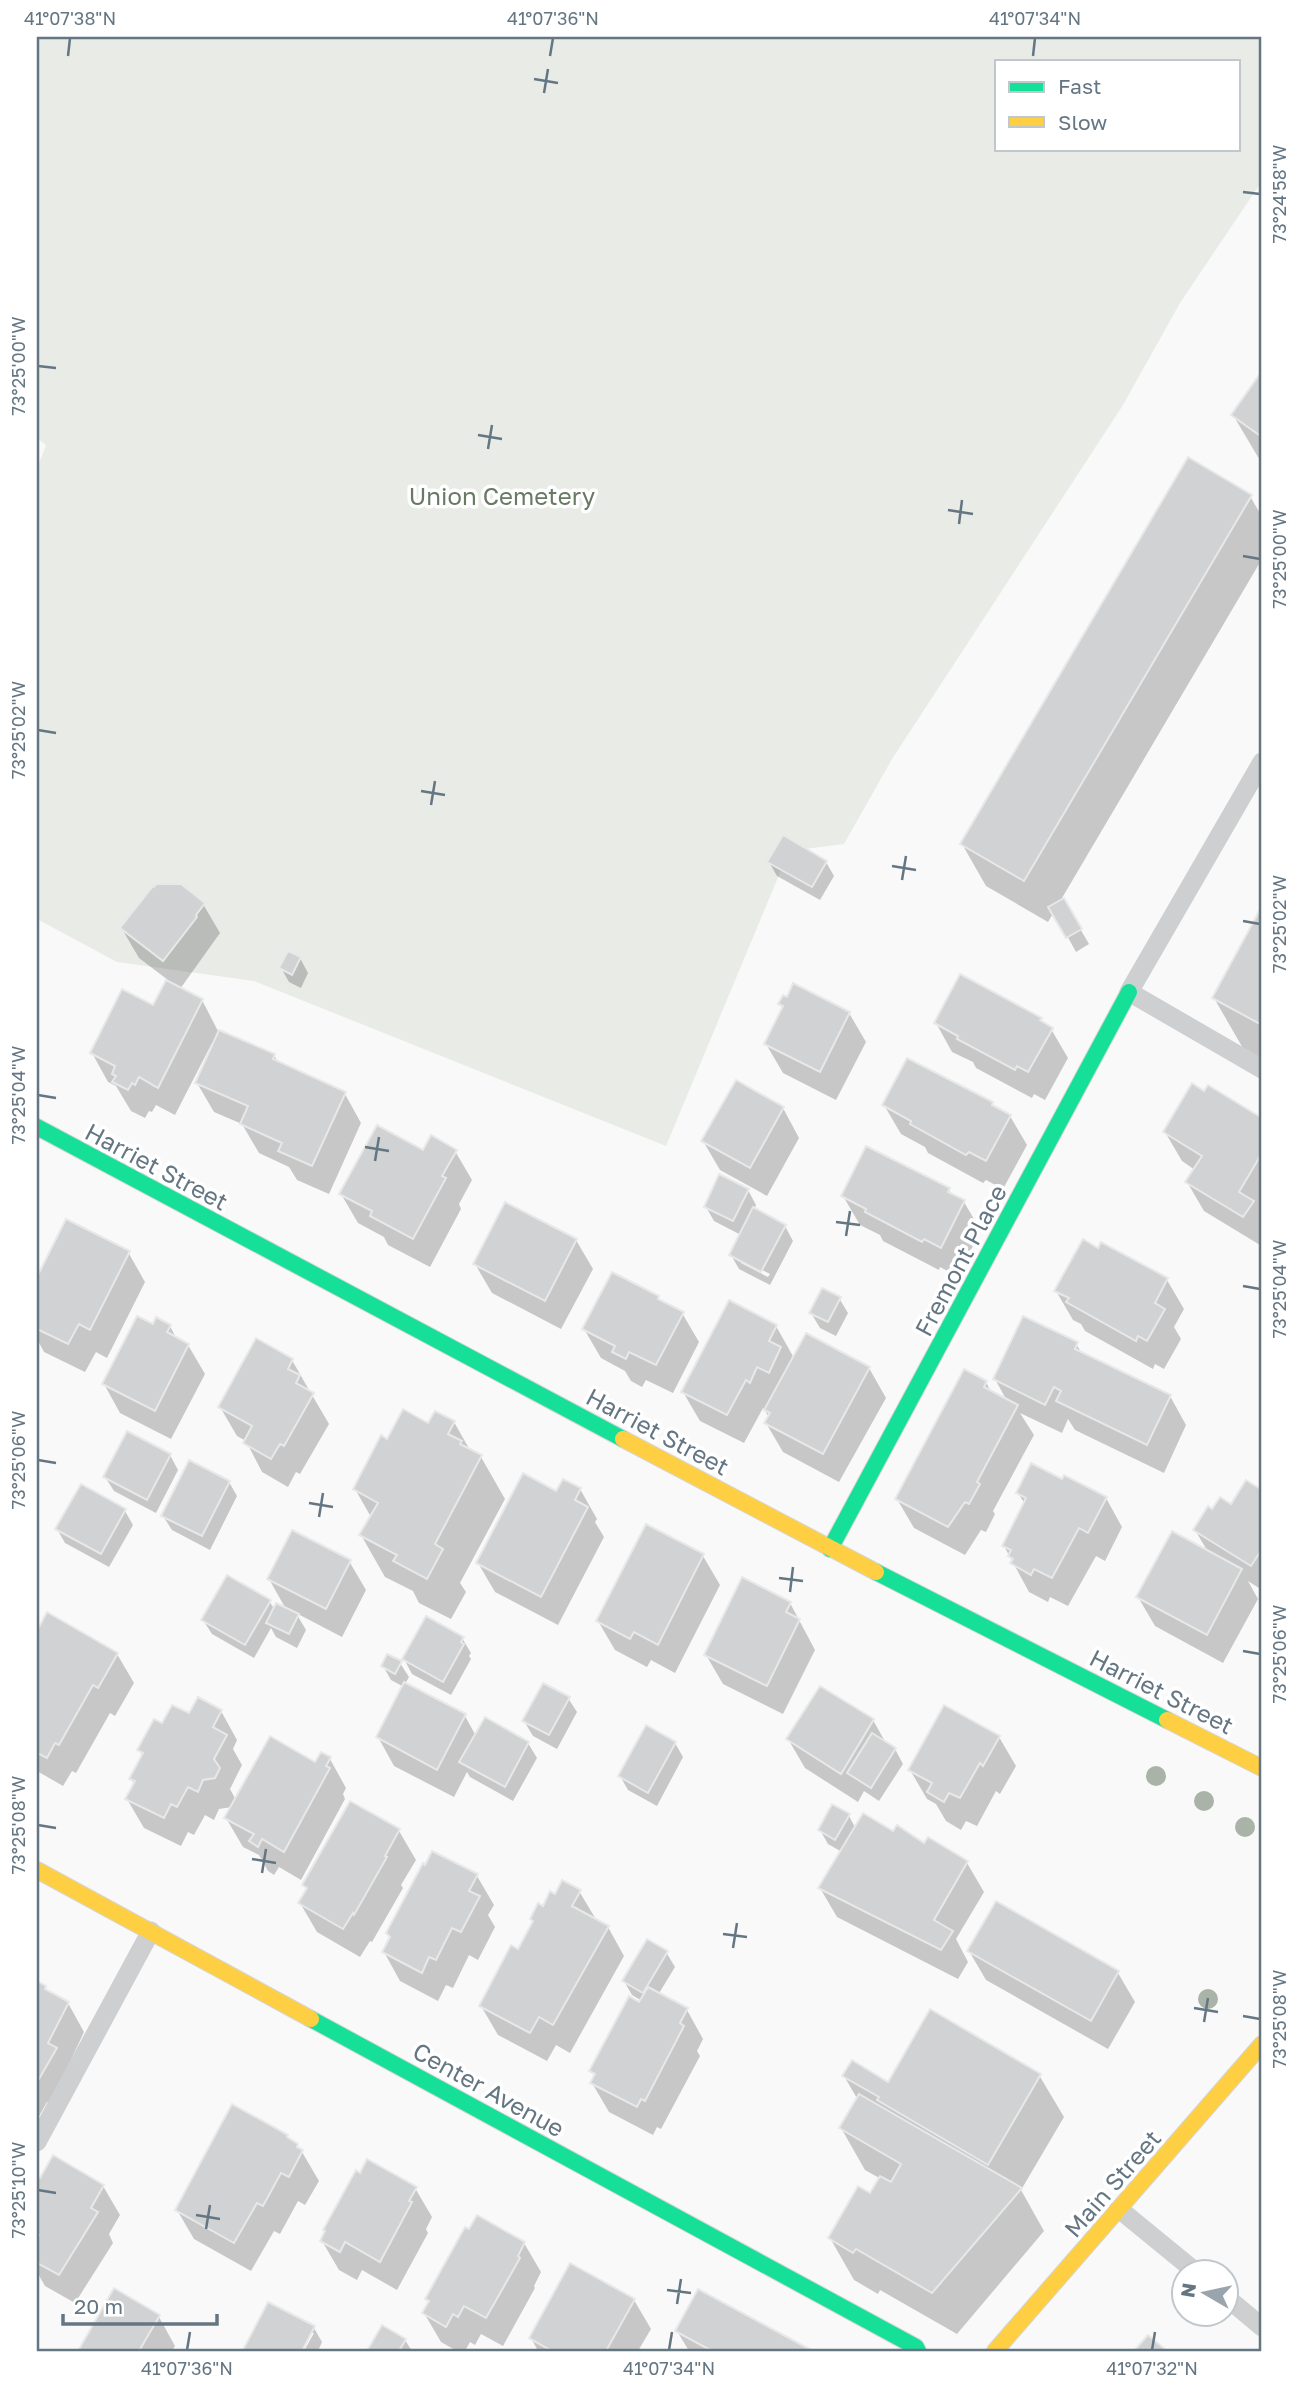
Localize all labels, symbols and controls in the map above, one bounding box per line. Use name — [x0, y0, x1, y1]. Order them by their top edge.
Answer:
text: 41°07'38"N — [24, 7, 116, 29]
text: 41°07'36"N — [507, 7, 599, 29]
text: 41°07'34"N — [989, 7, 1081, 29]
legend — [995, 60, 1240, 150]
text: Fast — [1058, 73, 1101, 99]
text: Slow — [1058, 109, 1107, 135]
text: 73°24'58"W — [1268, 145, 1290, 243]
text: 73°25'00"W — [7, 317, 29, 415]
park label: Union Cemetery — [409, 481, 595, 510]
text: 73°25'00"W — [1268, 510, 1290, 608]
text: 73°25'02"W — [7, 681, 29, 779]
text: 73°25'02"W — [1268, 875, 1290, 973]
text: 73°25'04"W — [7, 1046, 29, 1144]
street label: Harriet Street — [81, 1116, 233, 1216]
street label: Fremont Place — [908, 1179, 1012, 1341]
text: 73°25'04"W — [1268, 1240, 1290, 1338]
street label: Harriet Street — [582, 1381, 734, 1481]
text: 73°25'06"W — [7, 1411, 29, 1509]
text: 73°25'06"W — [1268, 1605, 1290, 1703]
street label: Harriet Street — [1085, 1642, 1239, 1740]
text: 73°25'08"W — [7, 1776, 29, 1874]
text: 73°25'08"W — [1268, 1970, 1290, 2068]
street label: Center Avenue — [408, 2036, 570, 2142]
street label: Main Street — [1058, 2124, 1166, 2242]
text: 73°25'10"W — [7, 2142, 29, 2238]
north arrow — [1170, 2258, 1240, 2328]
text: N — [1175, 2281, 1200, 2299]
scale bar — [63, 2283, 217, 2327]
text: 20 m — [74, 2293, 123, 2319]
text: 41°07'36"N — [141, 2357, 233, 2379]
text: 41°07'34"N — [623, 2357, 715, 2379]
text: 41°07'32"N — [1106, 2357, 1198, 2379]

